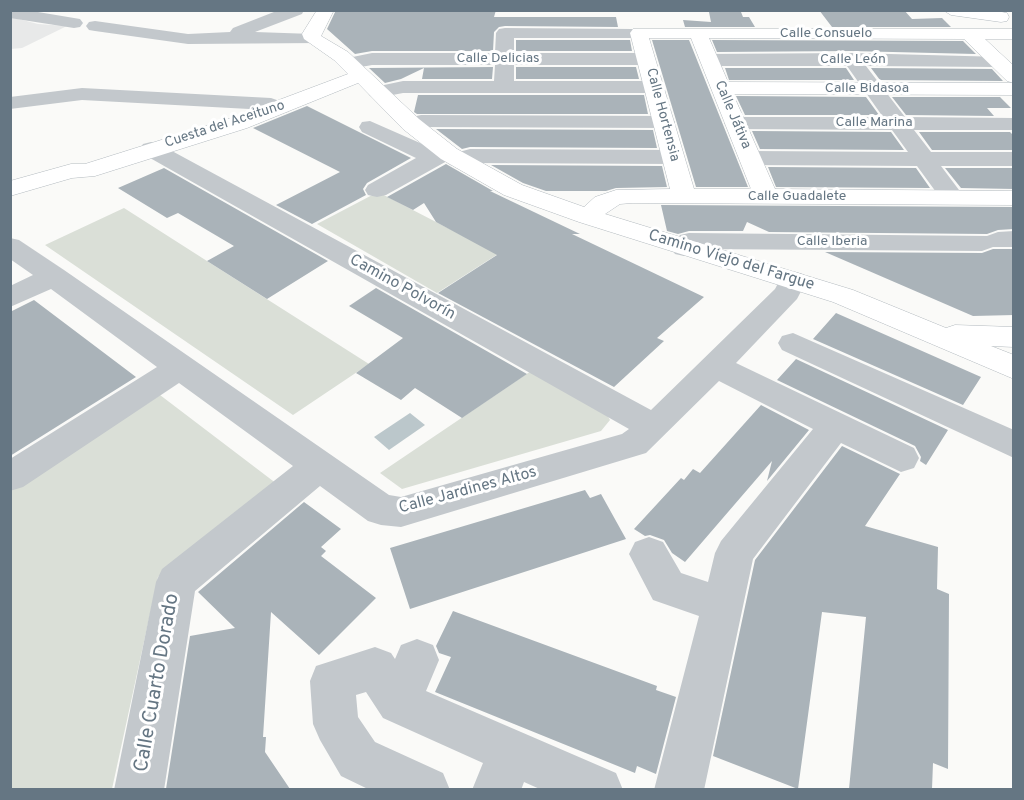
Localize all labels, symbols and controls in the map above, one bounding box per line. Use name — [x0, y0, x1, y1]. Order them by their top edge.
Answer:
street label: Calle Consuelo — [780, 26, 872, 42]
street label: Calle Delicias — [456, 51, 540, 67]
street label: Calle León — [820, 52, 886, 68]
street label: Calle Hortensia — [641, 66, 683, 164]
street label: Calle Játiva — [710, 78, 754, 152]
street label: Calle Bidasoa — [825, 81, 909, 97]
street label: Cuesta del Aceituno — [163, 98, 287, 152]
street label: Calle Marina — [835, 115, 913, 131]
street label: Calle Guadalete — [748, 189, 846, 205]
street label: Camino Viejo del Fargue — [646, 227, 816, 295]
street label: Calle Iberia — [797, 234, 867, 250]
street label: Camino Polvorín — [346, 251, 458, 325]
street label: Calle Jardines Altos — [397, 463, 539, 519]
street label: Calle Cuarto Dorado — [130, 592, 186, 774]

